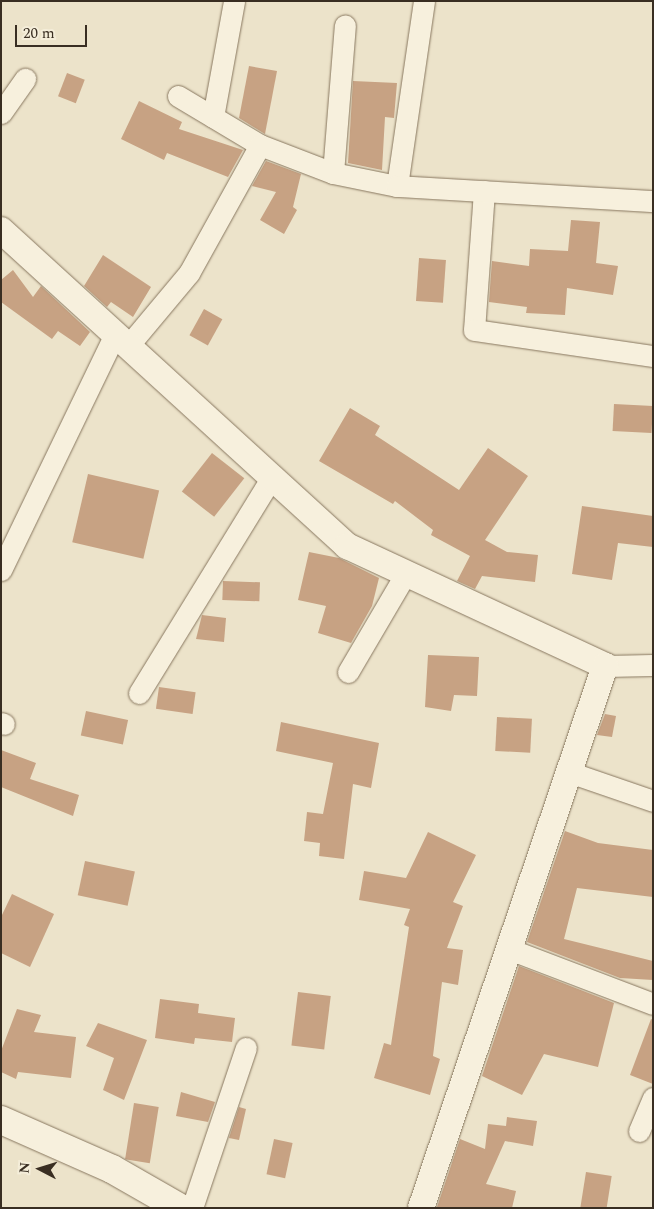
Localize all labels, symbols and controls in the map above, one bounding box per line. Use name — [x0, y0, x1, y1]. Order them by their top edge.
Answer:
scale bar — [18, 15, 90, 47]
text: 20 m — [23, 22, 55, 45]
north arrow — [15, 1144, 65, 1194]
text: N — [14, 1161, 36, 1174]

